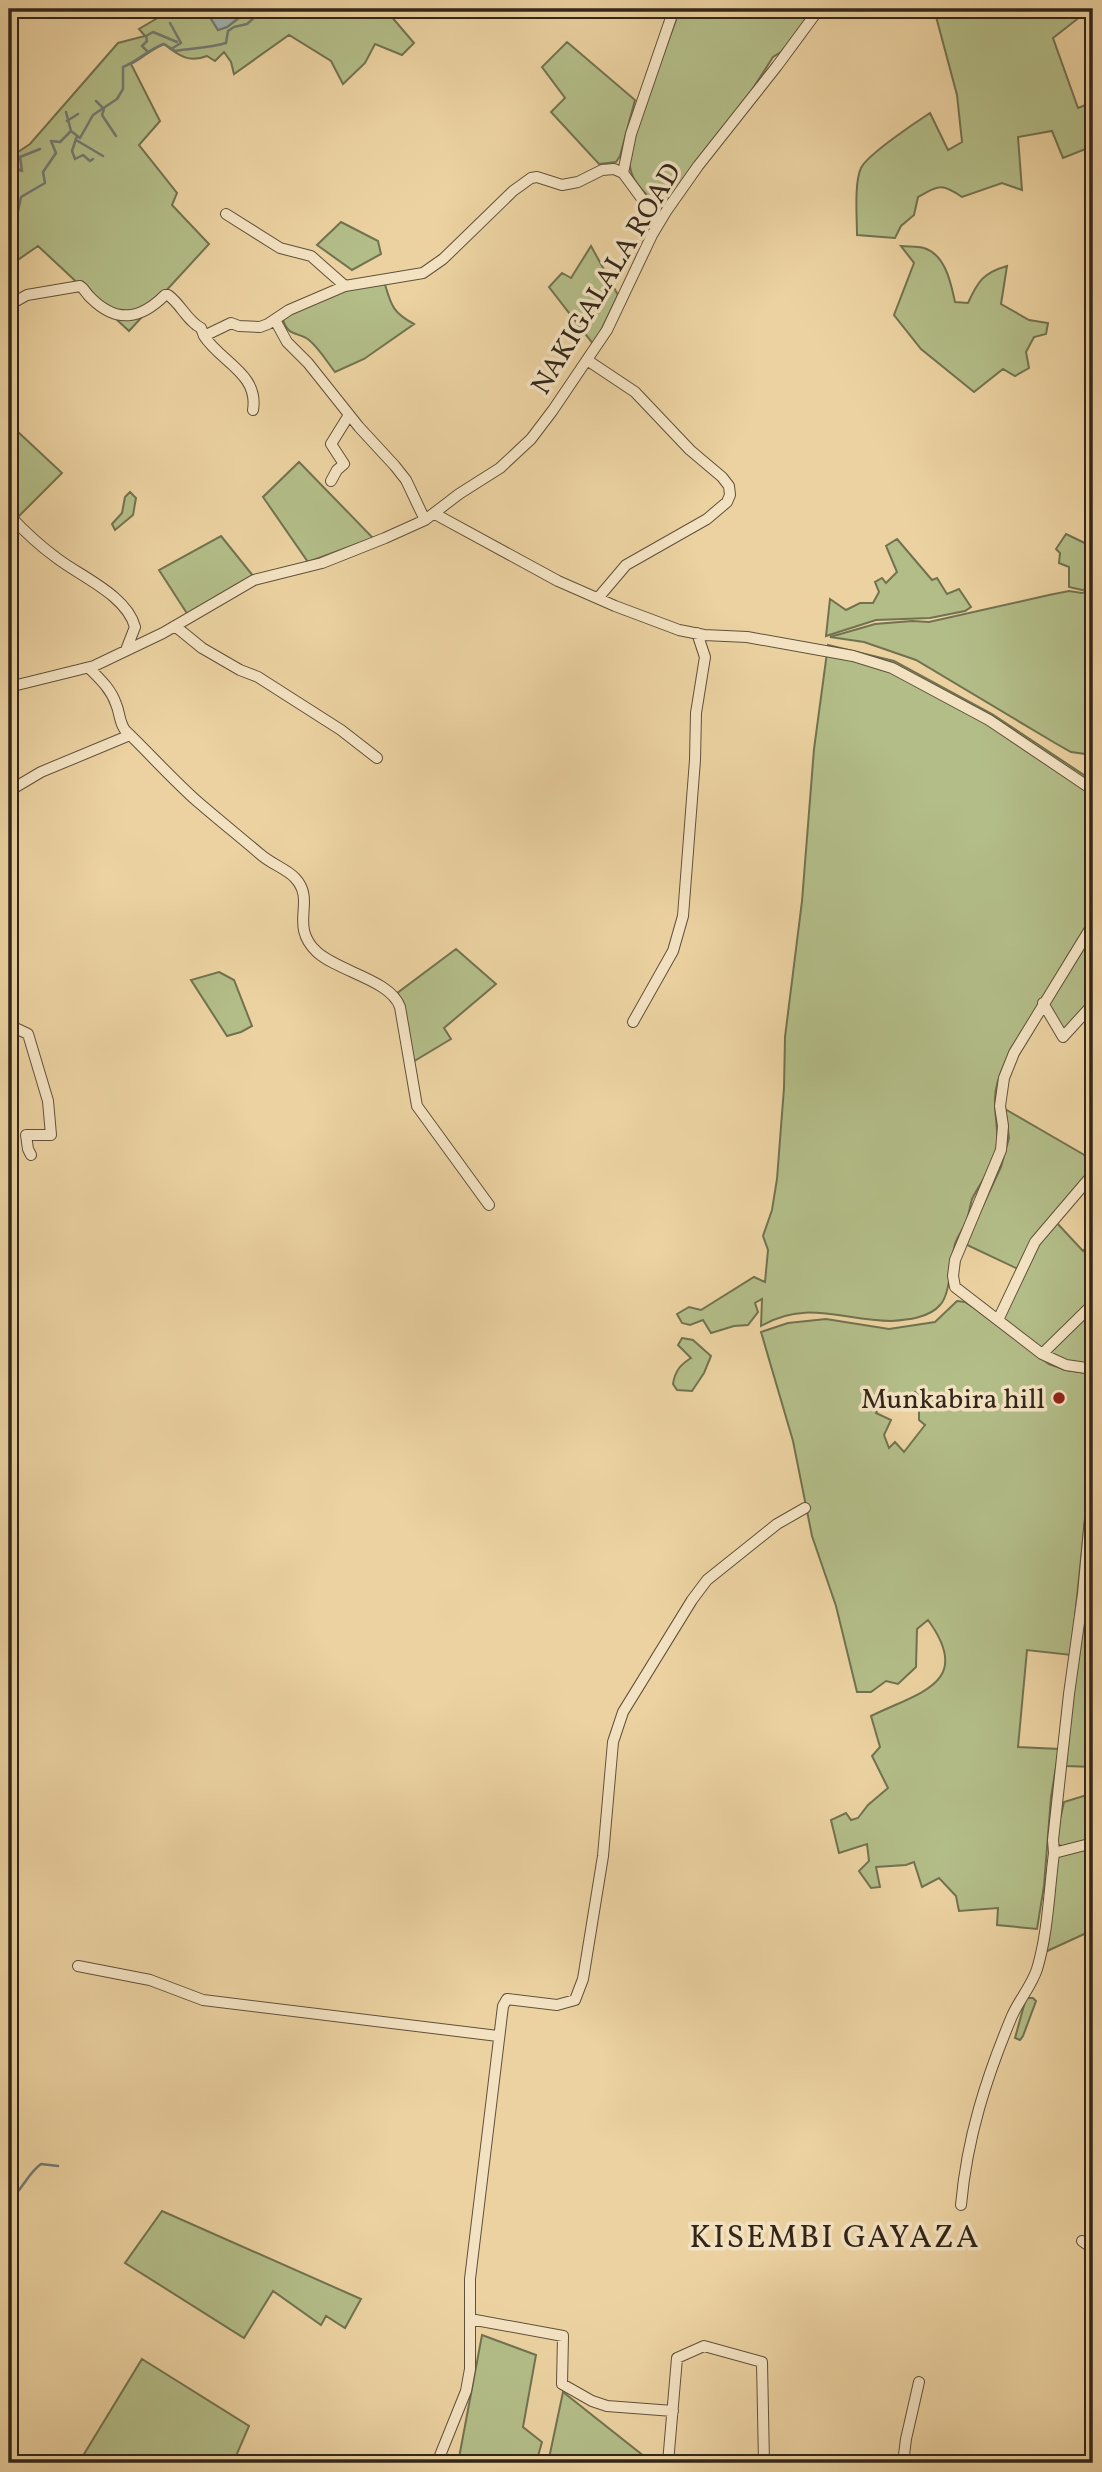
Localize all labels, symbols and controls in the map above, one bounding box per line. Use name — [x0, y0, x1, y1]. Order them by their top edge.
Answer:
street label: NAKIGALALA ROAD — [523, 156, 692, 402]
place label: Munkabira hill — [861, 1381, 1045, 1420]
marker: Munkabira hill — [1051, 1390, 1067, 1406]
district label: KISEMBI GAYAZA — [690, 2217, 980, 2261]

